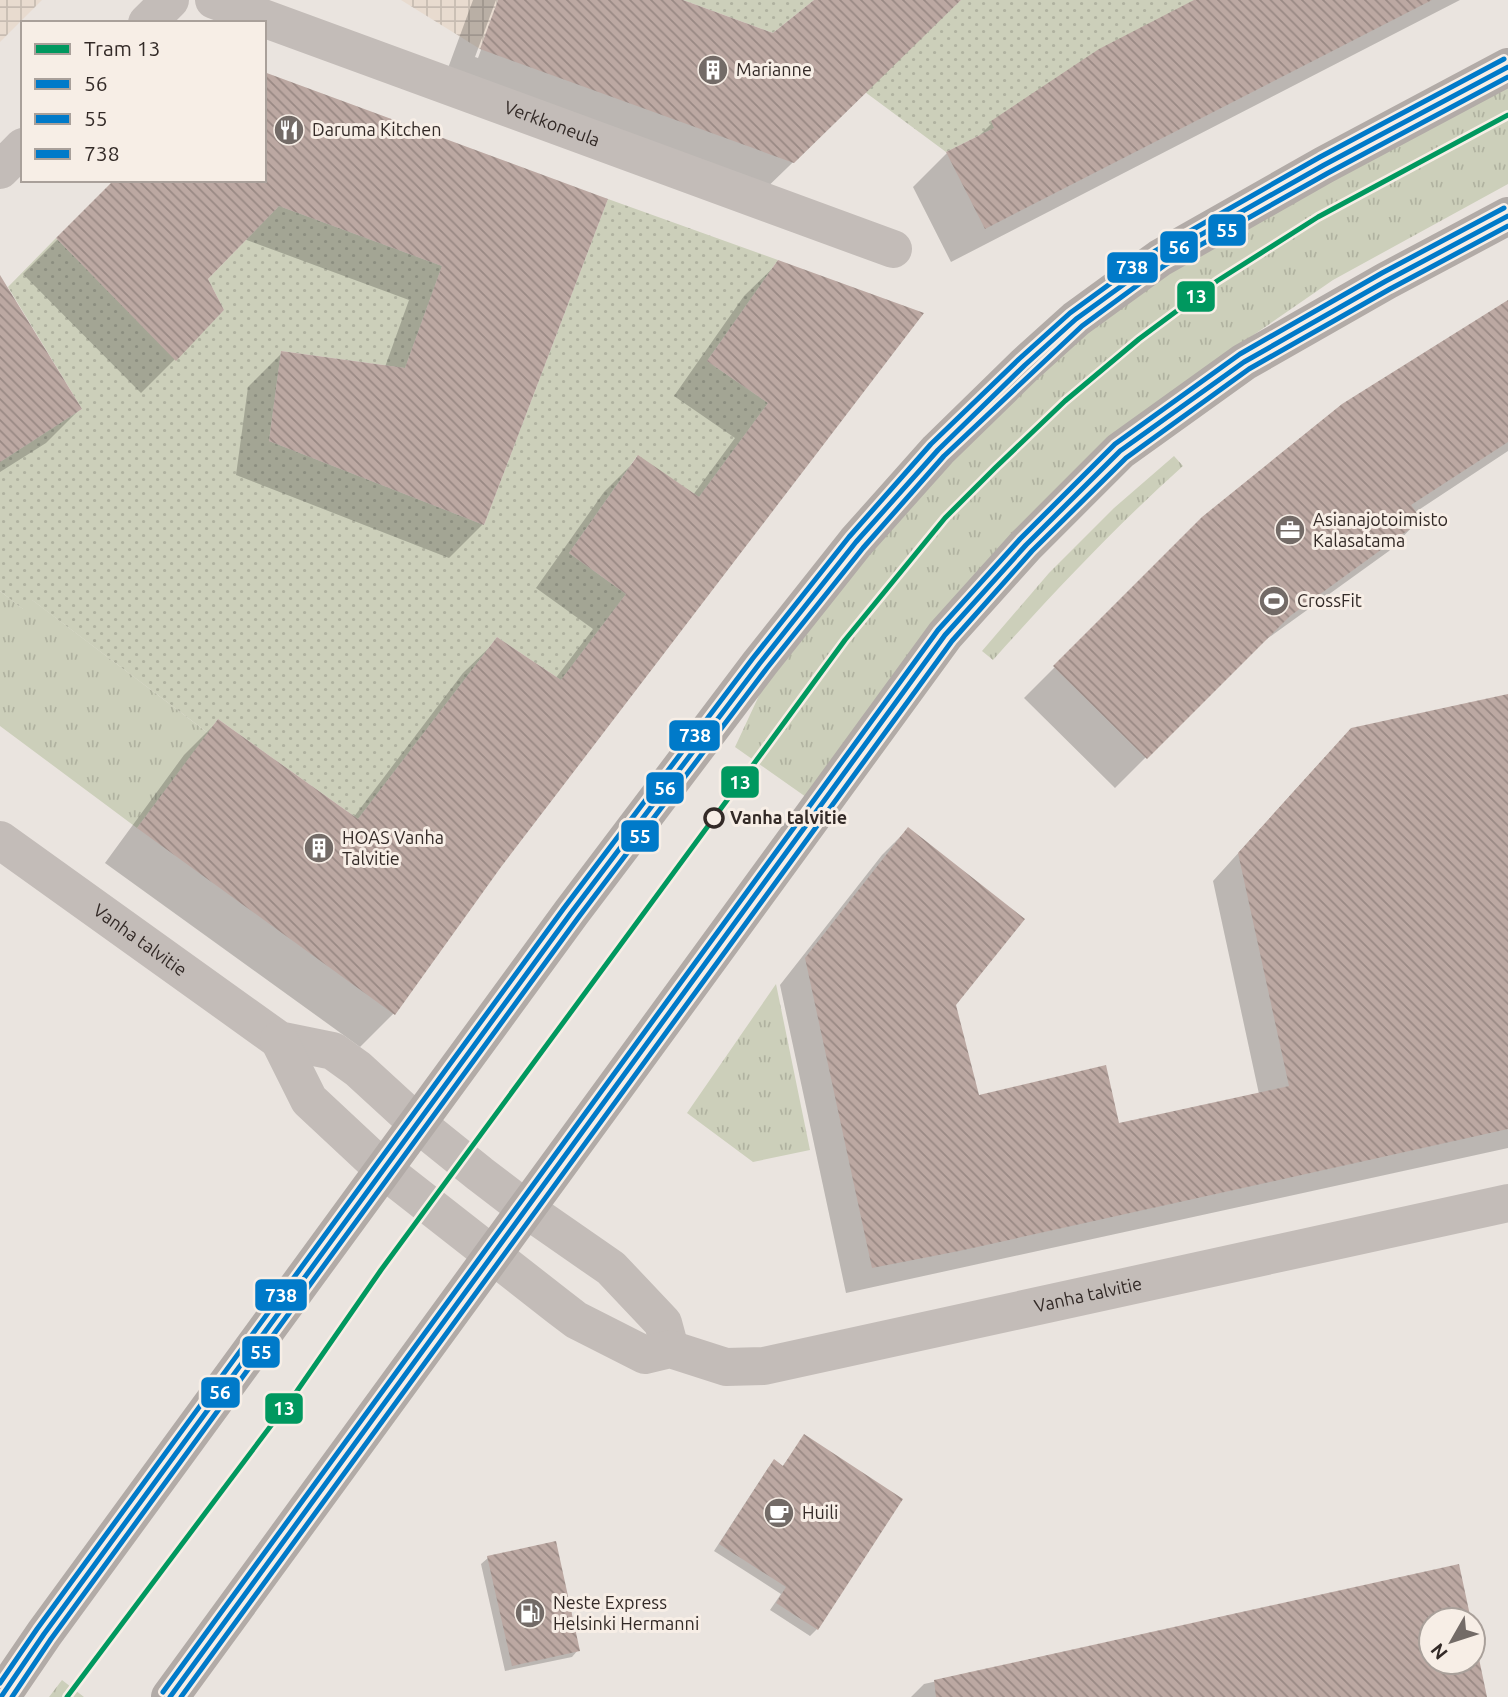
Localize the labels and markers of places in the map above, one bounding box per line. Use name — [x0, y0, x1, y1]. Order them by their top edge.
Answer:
building icon: Marianne — [696, 53, 730, 87]
place label: Marianne — [736, 59, 812, 79]
restaurant icon: Daruma Kitchen — [272, 113, 306, 147]
place label: Daruma Kitchen — [312, 119, 442, 139]
place label: Asianajotoimisto Kalasatama — [1313, 509, 1448, 550]
office icon: Asianajotoimisto Kalasatama — [1273, 513, 1307, 547]
sports icon: CrossFit — [1257, 584, 1291, 618]
place label: CrossFit — [1297, 590, 1362, 610]
place label: Vanha talvitie — [730, 807, 847, 827]
marker: Vanha talvitie — [704, 808, 724, 828]
place label: HOAS Vanha Talvitie — [342, 827, 444, 868]
building icon: HOAS Vanha Talvitie — [302, 831, 336, 865]
cafe icon: Huili — [762, 1496, 796, 1530]
place label: Huili — [802, 1502, 838, 1522]
place label: Neste Express Helsinki Hermanni — [553, 1592, 699, 1633]
fuel station icon: Neste Express Helsinki Hermanni — [513, 1596, 547, 1630]

